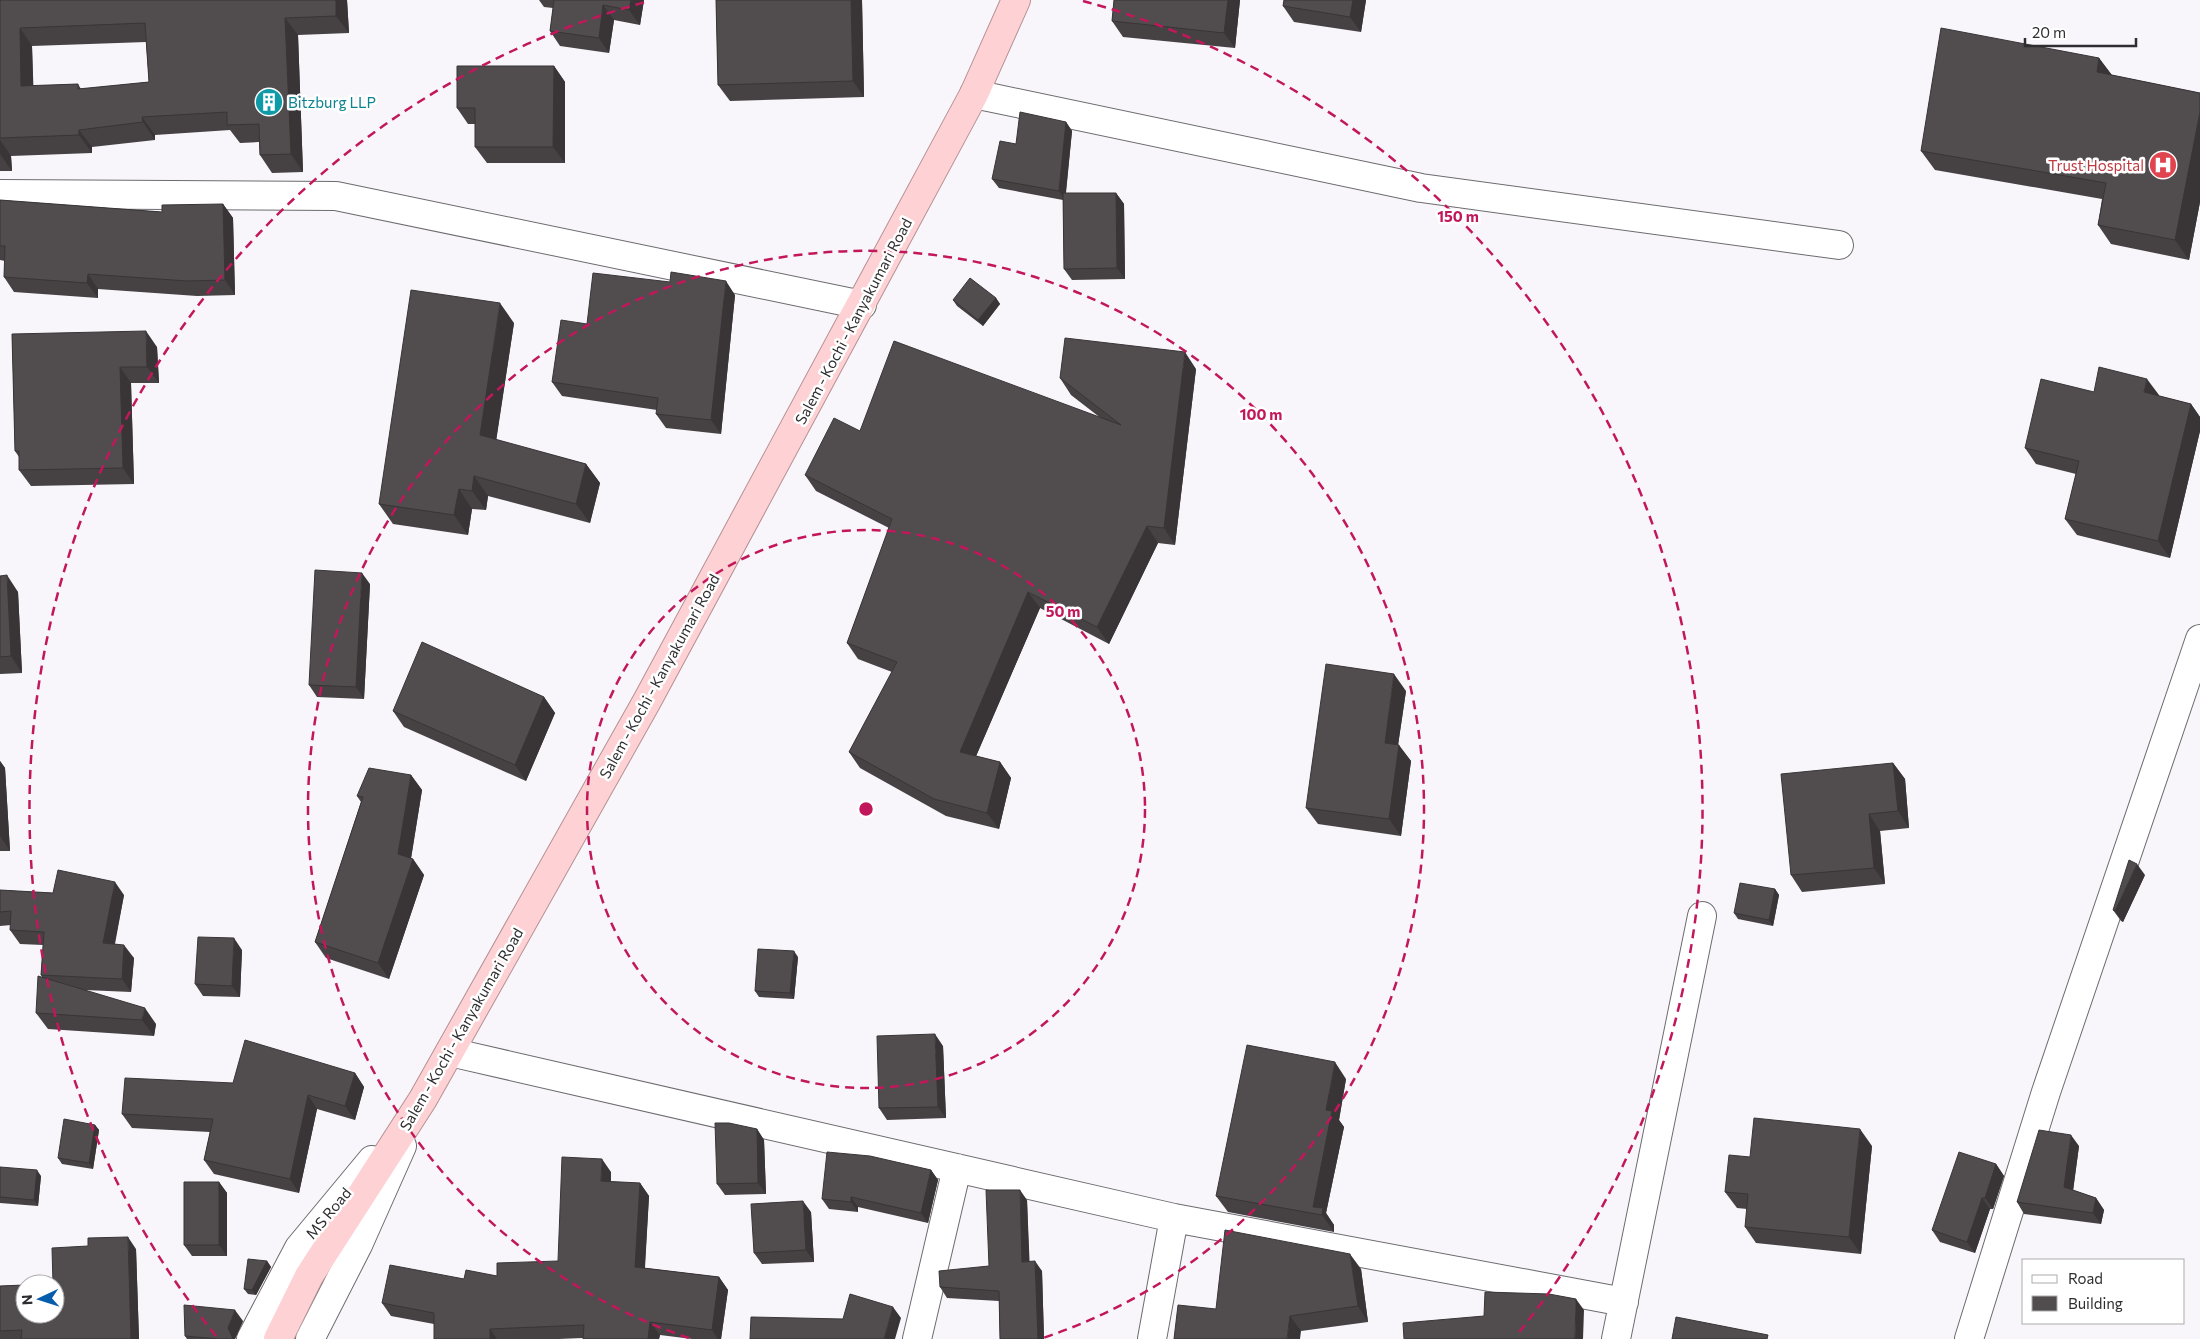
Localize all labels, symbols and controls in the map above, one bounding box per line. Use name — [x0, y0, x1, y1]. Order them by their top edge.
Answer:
scale bar — [2025, 15, 2136, 47]
text: 20 m — [2032, 23, 2066, 41]
building icon: Bitzburg LLP — [254, 87, 284, 117]
place label: Bitzburg LLP — [288, 93, 376, 111]
hospital icon: Trust Hospital — [2148, 150, 2178, 180]
place label: Trust Hospital — [2048, 156, 2144, 174]
text: 150 m — [1437, 207, 1479, 225]
street label: Salem - Kochi - Kanyakumari Road — [791, 215, 915, 427]
text: 100 m — [1240, 405, 1282, 423]
street label: Salem - Kochi - Kanyakumari Road — [595, 571, 723, 781]
text: 50 m — [1046, 602, 1080, 620]
centre of rings — [857, 800, 875, 818]
street label: Salem - Kochi - Kanyakumari Road — [395, 924, 527, 1134]
street label: MS Road — [301, 1184, 355, 1242]
legend — [2022, 1259, 2185, 1324]
text: Road — [2068, 1269, 2103, 1287]
north arrow — [15, 1274, 65, 1324]
text: N — [18, 1294, 35, 1306]
text: Building — [2068, 1294, 2123, 1312]

